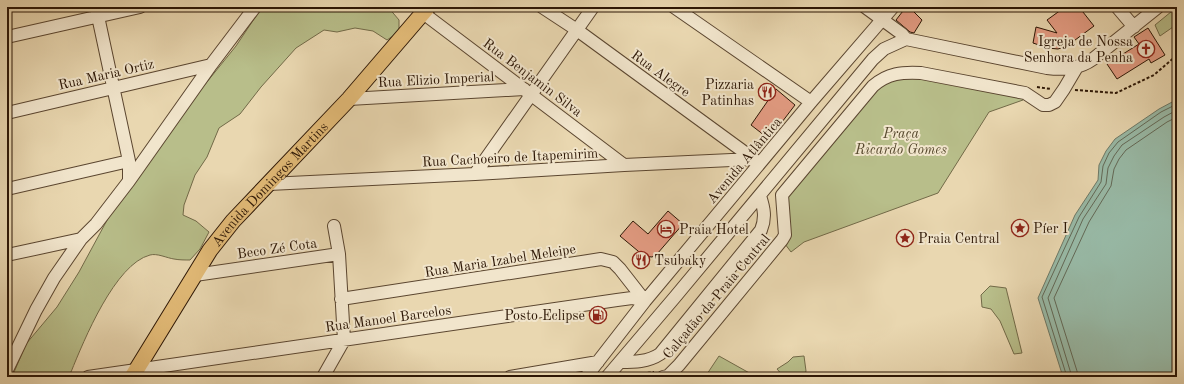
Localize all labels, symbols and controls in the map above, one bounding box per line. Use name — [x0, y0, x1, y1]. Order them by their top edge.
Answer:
place label: Igreja de Nossa Senhora da Penha — [1024, 35, 1133, 65]
street label: Rua Benjamin Silva — [480, 36, 585, 120]
church icon: Igreja de Nossa Senhora da Penha — [1136, 39, 1156, 59]
street label: Rua Alegre — [628, 48, 692, 100]
street label: Rua Maria Ortiz — [57, 57, 155, 93]
street label: Rua Elizio Imperial — [377, 70, 495, 90]
place label: Pizzaria Patinhas — [701, 78, 754, 108]
restaurant icon: Pizzaria Patinhas — [757, 82, 777, 102]
street label: Avenida Atlântica — [705, 115, 785, 207]
street label: Avenida Domingos Martins — [210, 120, 331, 250]
park label: Praça Ricardo Gomes — [854, 127, 947, 157]
street label: Rua Cachoeiro de Itapemirim — [422, 146, 598, 170]
place icon: Píer I — [1010, 218, 1030, 238]
hotel icon: Praia Hotel — [656, 219, 676, 239]
place label: Píer I — [1033, 222, 1068, 236]
place label: Praia Hotel — [679, 223, 749, 237]
place icon: Praia Central — [895, 228, 915, 248]
street label: Calçadão da Praia Central — [661, 232, 773, 362]
place label: Praia Central — [918, 232, 1000, 246]
street label: Beco Zé Cota — [236, 236, 318, 262]
street label: Rua Maria Izabel Meleipe — [423, 242, 577, 280]
restaurant icon: Tsubaky — [631, 250, 651, 270]
place label: Tsubaky — [654, 254, 707, 268]
street label: Rua Manoel Barcelos — [324, 303, 452, 335]
fuel station icon: Posto Eclipse — [588, 305, 608, 325]
place label: Posto Eclipse — [504, 309, 585, 323]

